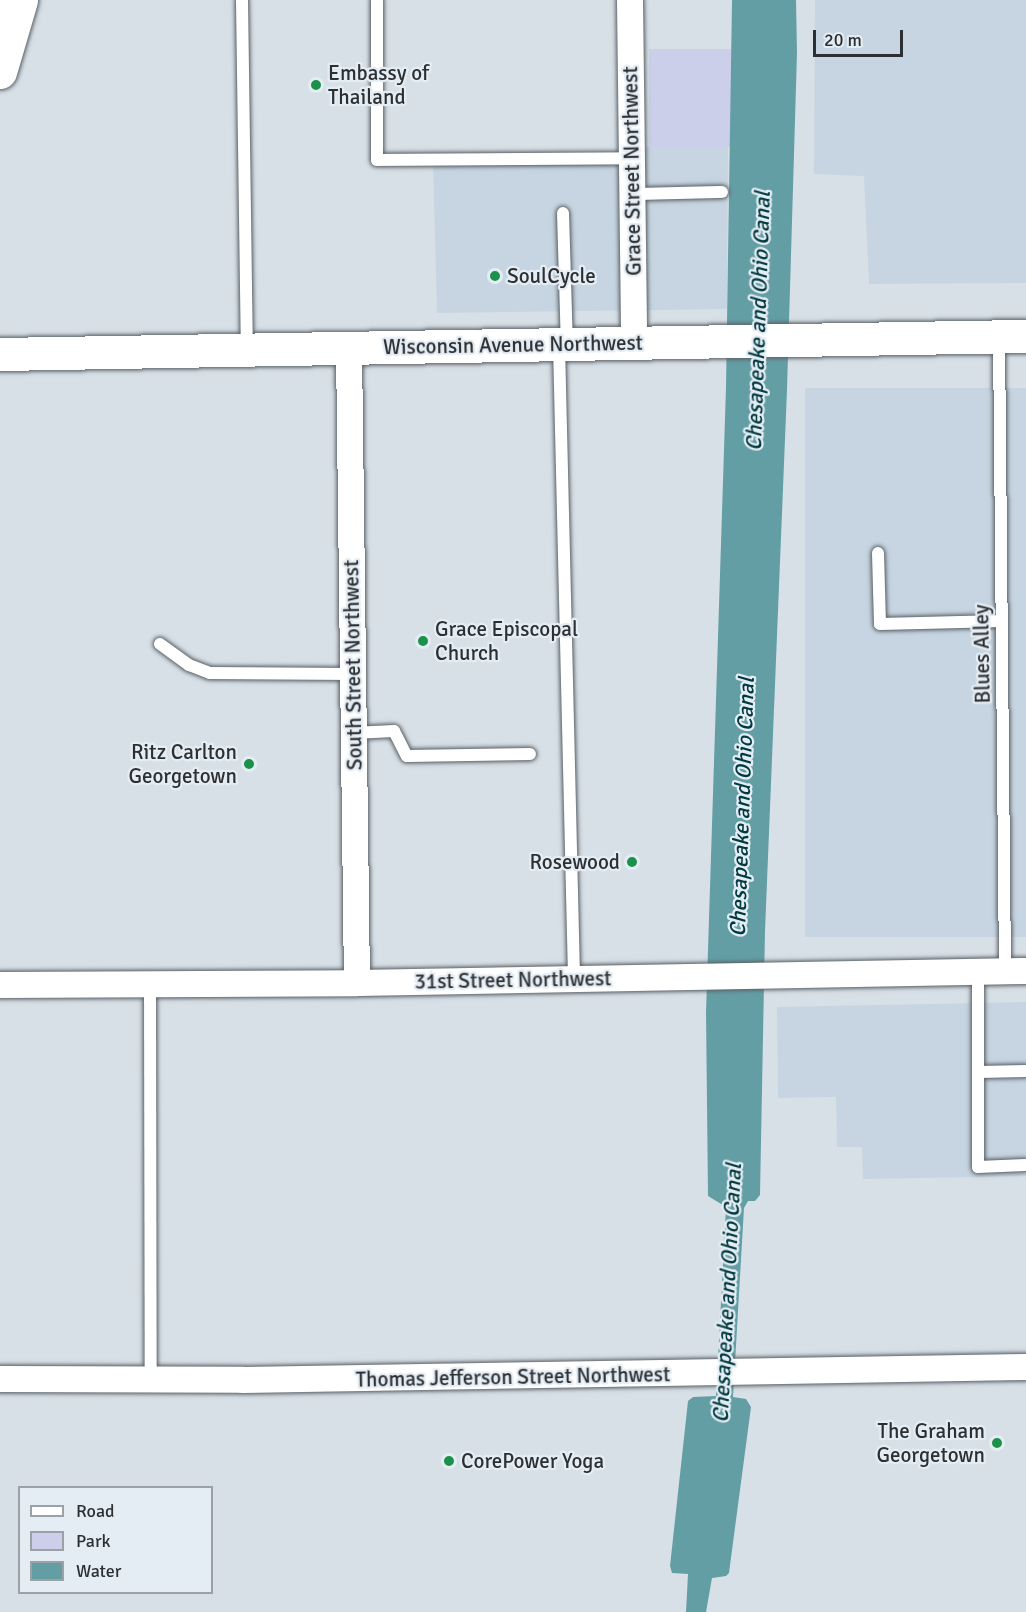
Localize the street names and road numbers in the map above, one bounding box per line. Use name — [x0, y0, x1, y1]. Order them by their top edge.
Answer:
street label: Grace Street Northwest — [618, 66, 646, 276]
street label: Wisconsin Avenue Northwest — [383, 330, 643, 360]
street label: South Street Northwest — [339, 560, 367, 770]
street label: Blues Alley — [969, 604, 995, 704]
street label: 31st Street Northwest — [414, 966, 612, 994]
street label: Thomas Jefferson Street Northwest — [356, 1362, 670, 1392]

